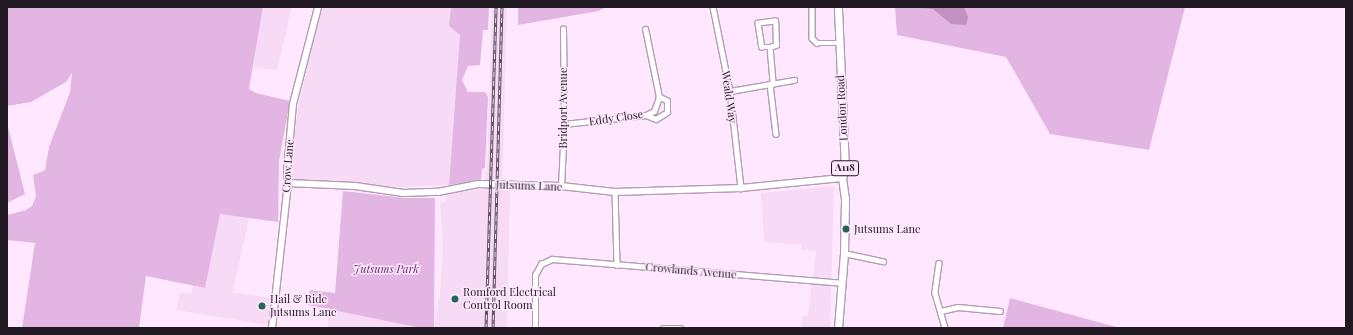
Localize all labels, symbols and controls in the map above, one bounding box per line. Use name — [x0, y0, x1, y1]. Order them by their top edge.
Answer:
street label: Bridport Avenue — [556, 67, 570, 149]
street label: Weald Way — [719, 70, 739, 124]
street label: London Road — [834, 75, 850, 141]
street label: Eddy Close — [588, 108, 644, 128]
street label: Crow Lane — [280, 139, 296, 193]
road number: A118 — [831, 160, 859, 176]
street label: Jutsums Lane — [496, 178, 562, 194]
place label: Jutsums Lane — [854, 222, 921, 236]
marker: Jutsums Lane — [841, 224, 851, 234]
street label: Crowlands Avenue — [645, 260, 737, 282]
park label: Jutsums Park — [353, 262, 419, 276]
place label: Romford Electrical Control Room — [463, 286, 556, 312]
place label: Hail & Ride Jutsums Lane — [270, 293, 337, 319]
marker: Romford Electrical Control Room — [450, 294, 460, 304]
marker: Hail & Ride Jutsums Lane — [257, 301, 267, 311]

